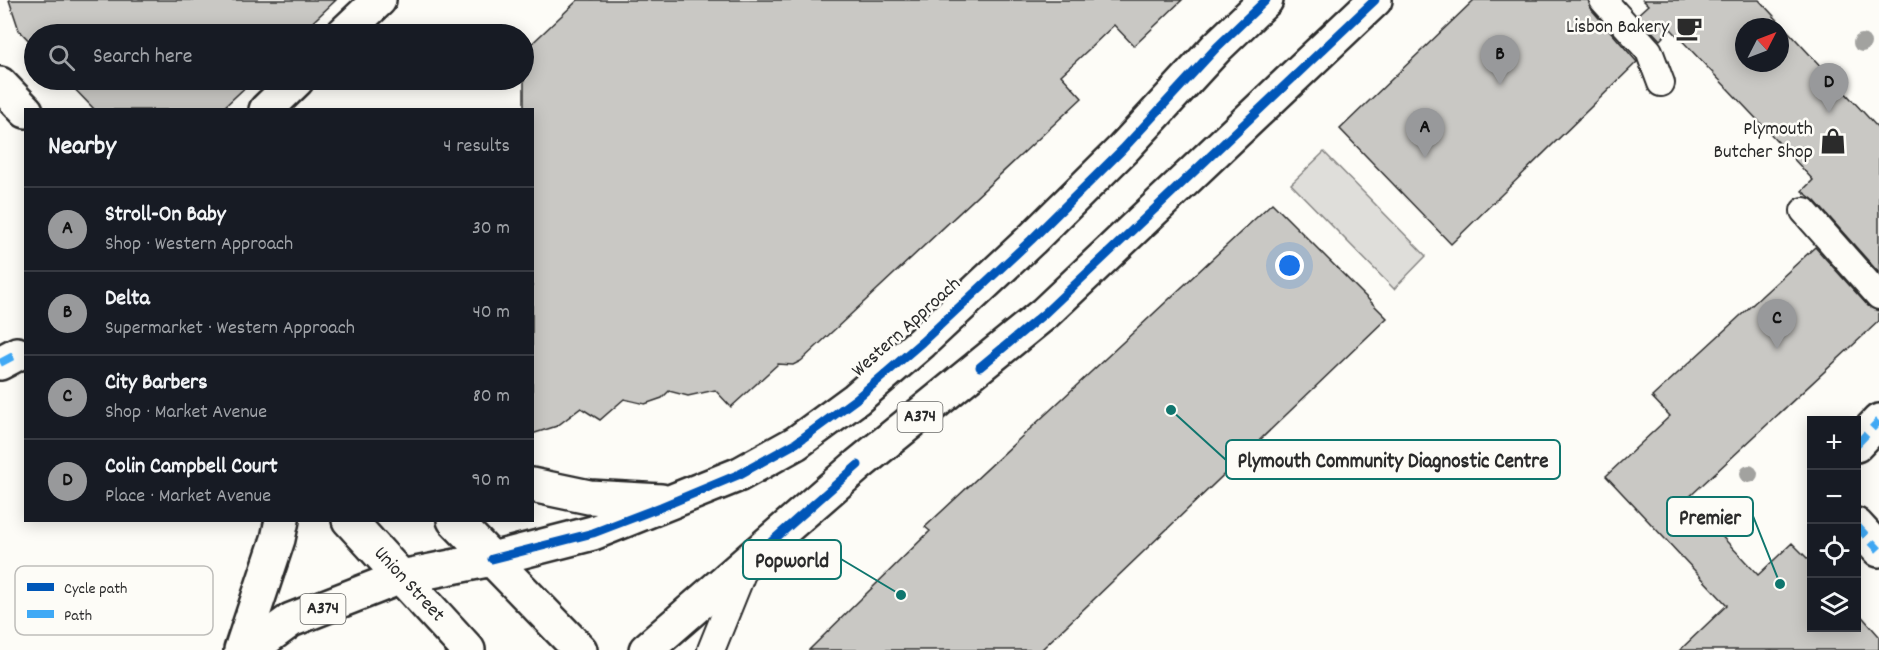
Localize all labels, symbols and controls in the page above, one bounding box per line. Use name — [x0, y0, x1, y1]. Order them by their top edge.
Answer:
cafe icon: Lisbon Bakery — [1674, 13, 1704, 43]
place label: Lisbon Bakery — [1566, 14, 1670, 42]
north arrow — [1735, 18, 1789, 72]
search box — [24, 24, 534, 90]
pin: B — [1480, 36, 1520, 85]
icon: search — [45, 41, 78, 74]
text: Search here — [93, 42, 192, 73]
pin: D — [1810, 63, 1848, 113]
pin: A — [1406, 108, 1444, 158]
place label: Plymouth Butcher Shop — [1713, 116, 1813, 167]
shop icon: Plymouth Butcher Shop — [1818, 126, 1848, 156]
text: Nearby — [48, 129, 116, 166]
text: 4 results — [443, 133, 510, 161]
text: Stroll-On Baby — [105, 200, 226, 231]
text: A — [62, 215, 73, 243]
text: 30 m — [472, 215, 510, 243]
text: Shop · Western Approach — [105, 231, 293, 259]
your location — [1275, 251, 1304, 280]
street label: Western Approach — [846, 271, 968, 385]
text: Delta — [105, 284, 150, 315]
text: B — [63, 299, 72, 327]
text: 40 m — [472, 299, 510, 327]
pin: C — [1758, 300, 1796, 349]
text: Supermarket · Western Approach — [105, 315, 355, 343]
text: City Barbers — [105, 368, 208, 399]
text: C — [63, 383, 72, 411]
text: 80 m — [473, 383, 510, 411]
text: Shop · Market Avenue — [105, 399, 267, 427]
road number: A374 — [898, 402, 942, 432]
map controls — [1807, 416, 1861, 632]
button: + — [1807, 416, 1861, 470]
callout: Plymouth Community Diagnostic Centre — [1226, 440, 1560, 479]
text: Plymouth Community Diagnostic Centre — [1238, 448, 1548, 478]
text: Colin Campbell Court — [105, 452, 278, 483]
text: D — [62, 467, 73, 495]
text: 90 m — [472, 467, 510, 495]
button: − — [1807, 470, 1861, 524]
text: Place · Market Avenue — [105, 483, 271, 511]
callout: Premier — [1667, 497, 1753, 536]
text: Premier — [1679, 505, 1742, 535]
button: locate — [1807, 524, 1861, 578]
callout: Popworld — [743, 540, 841, 579]
street label: Union Street — [366, 541, 450, 629]
text: Popworld — [755, 548, 829, 578]
legend — [15, 566, 213, 635]
text: Cycle path — [64, 578, 127, 601]
button: layers — [1807, 578, 1861, 632]
road number: A374 — [300, 594, 346, 624]
text: Path — [64, 605, 92, 628]

